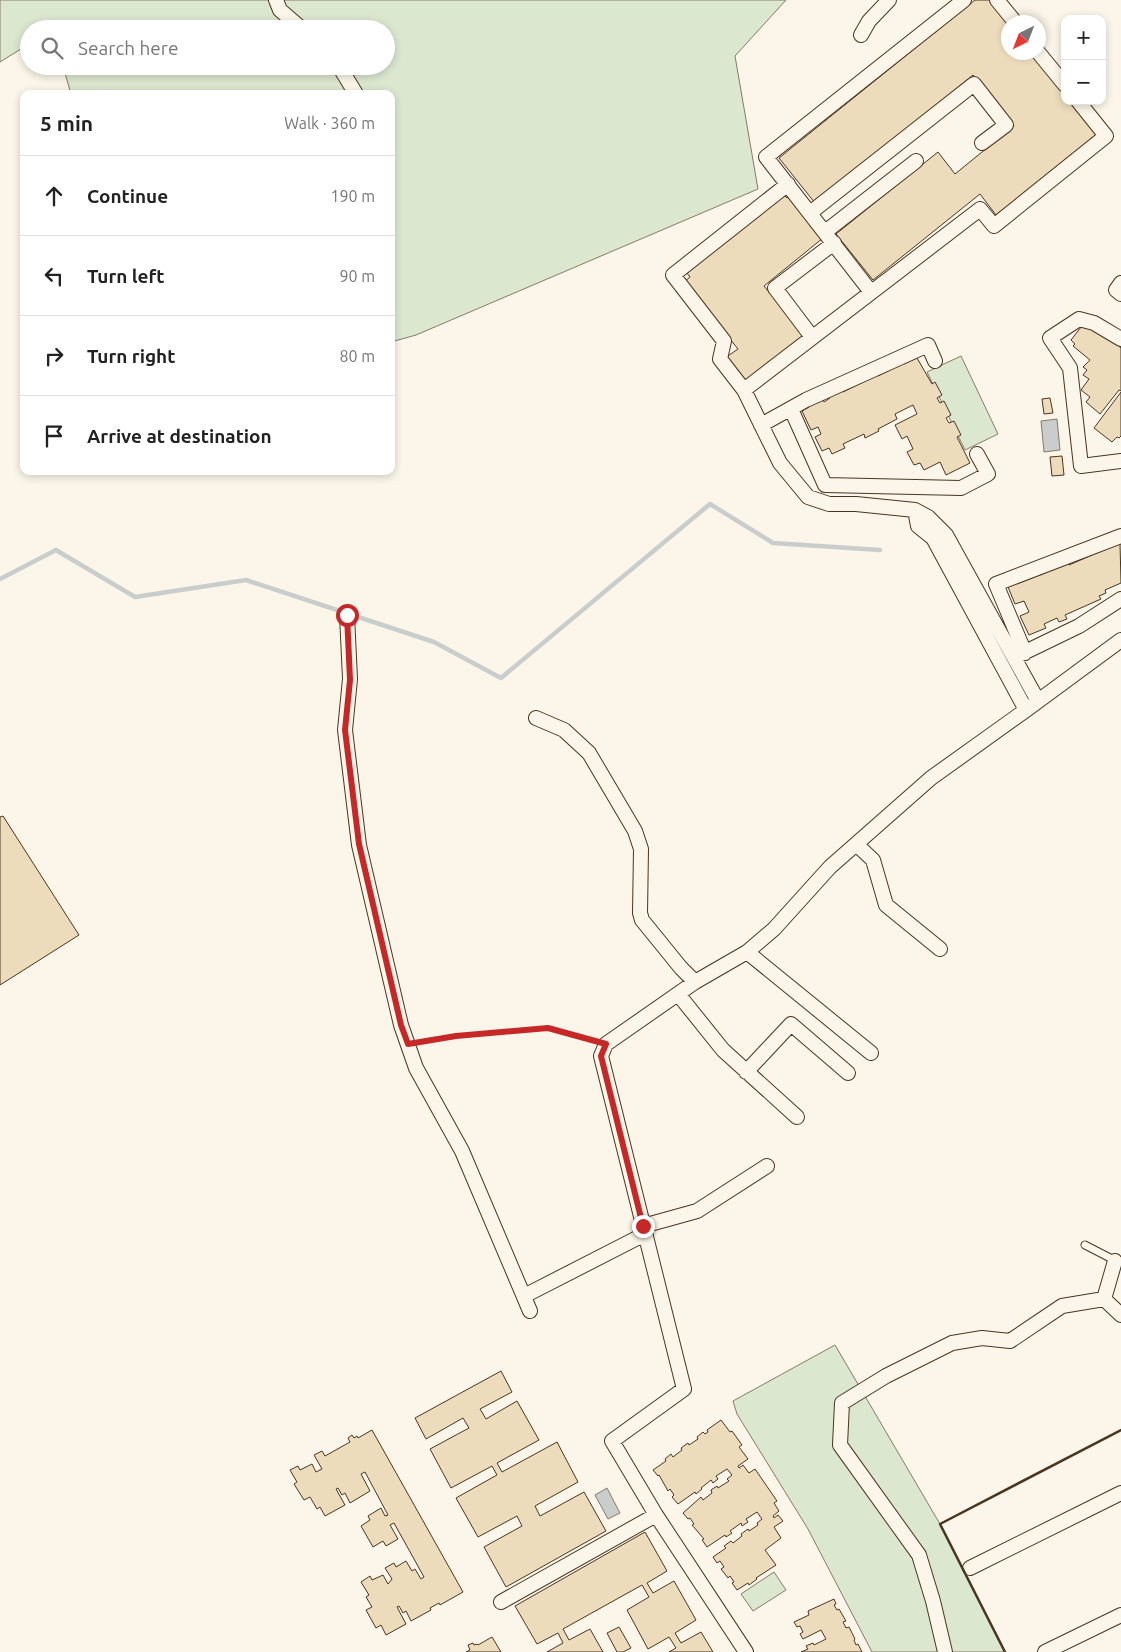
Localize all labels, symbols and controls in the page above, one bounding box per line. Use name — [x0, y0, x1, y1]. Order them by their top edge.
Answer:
north arrow — [1001, 15, 1046, 60]
map controls — [1061, 15, 1106, 105]
button: + — [1061, 15, 1106, 60]
search box — [20, 20, 395, 75]
icon: search — [38, 34, 66, 62]
text: Search here — [78, 37, 178, 59]
button: − — [1061, 60, 1106, 105]
text: 5 min — [40, 111, 93, 135]
text: Walk · 360 m — [284, 114, 375, 132]
icon: ahead — [40, 182, 68, 210]
text: Continue — [87, 185, 168, 207]
text: 190 m — [330, 187, 375, 205]
icon: left — [40, 262, 68, 290]
text: Turn left — [87, 265, 165, 287]
text: 90 m — [339, 267, 375, 285]
icon: right — [40, 342, 68, 370]
text: Turn right — [87, 345, 175, 367]
text: 80 m — [339, 347, 375, 365]
icon: arrive — [40, 422, 68, 450]
text: Arrive at destination — [87, 425, 272, 447]
route start — [336, 604, 359, 627]
route end — [632, 1215, 655, 1238]

